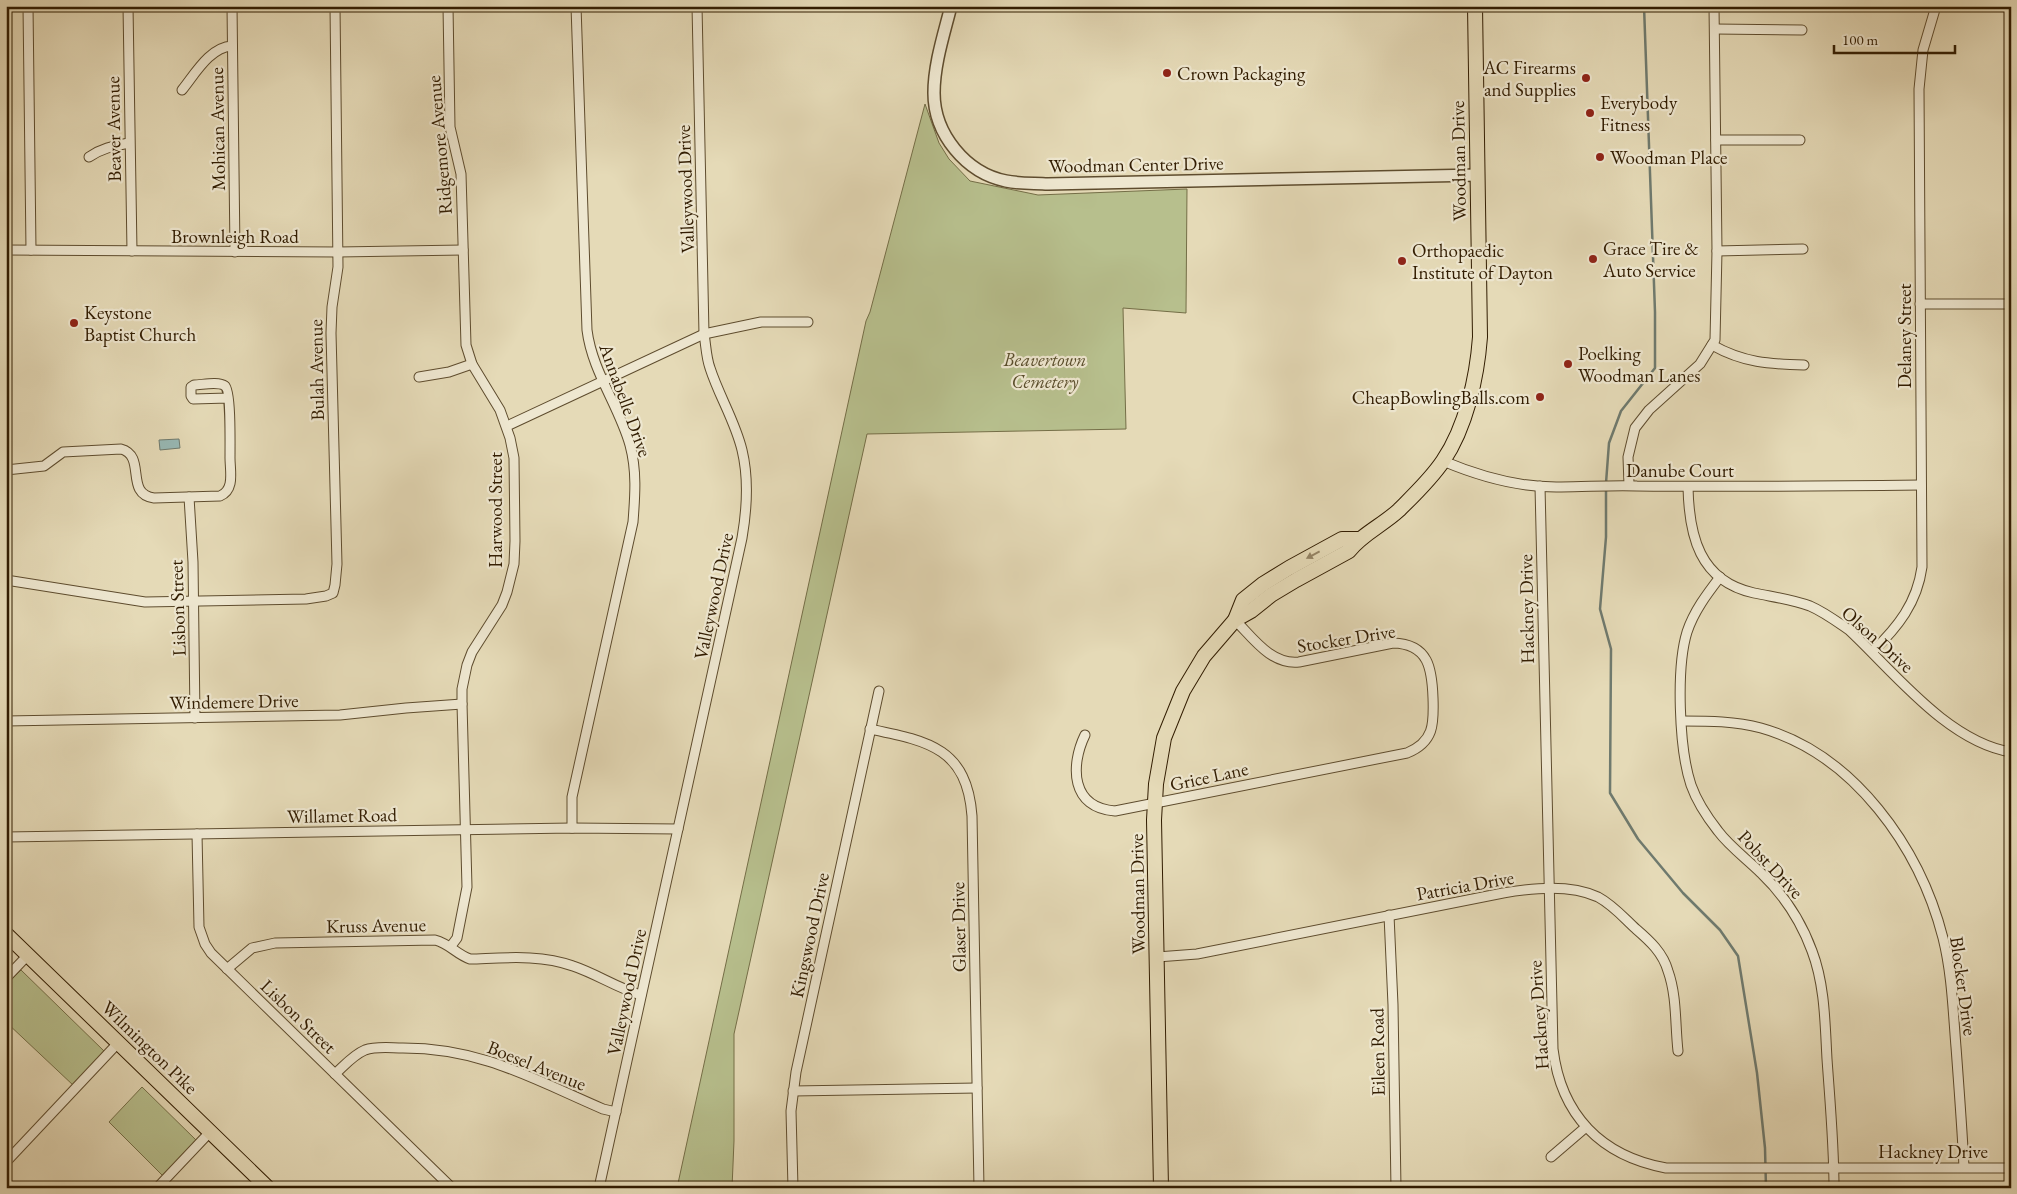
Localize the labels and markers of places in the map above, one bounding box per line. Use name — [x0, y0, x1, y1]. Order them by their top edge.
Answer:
place label: AC Firearms and Supplies — [1482, 55, 1576, 102]
place label: Crown Packaging — [1177, 61, 1306, 86]
marker: Crown Packaging — [1161, 67, 1173, 79]
marker: AC Firearms and Supplies — [1580, 72, 1592, 84]
place label: Everybody Fitness — [1600, 90, 1678, 137]
marker: Everybody Fitness — [1584, 107, 1596, 119]
place label: Woodman Place — [1610, 145, 1728, 170]
marker: Woodman Place — [1594, 151, 1606, 163]
place label: Grace Tire & Auto Service — [1602, 236, 1699, 283]
place label: Orthopaedic Institute of Dayton — [1412, 238, 1553, 285]
marker: Grace Tire & Auto Service — [1587, 253, 1599, 265]
marker: Orthopaedic Institute of Dayton — [1396, 255, 1408, 267]
place label: Keystone Baptist Church — [84, 300, 196, 347]
marker: Keystone Baptist Church — [68, 317, 80, 329]
place label: Poelking Woodman Lanes — [1578, 341, 1700, 388]
marker: Poelking Woodman Lanes — [1562, 358, 1574, 370]
place label: CheapBowlingBalls.com — [1352, 385, 1530, 410]
marker: CheapBowlingBalls.com — [1534, 391, 1546, 403]

